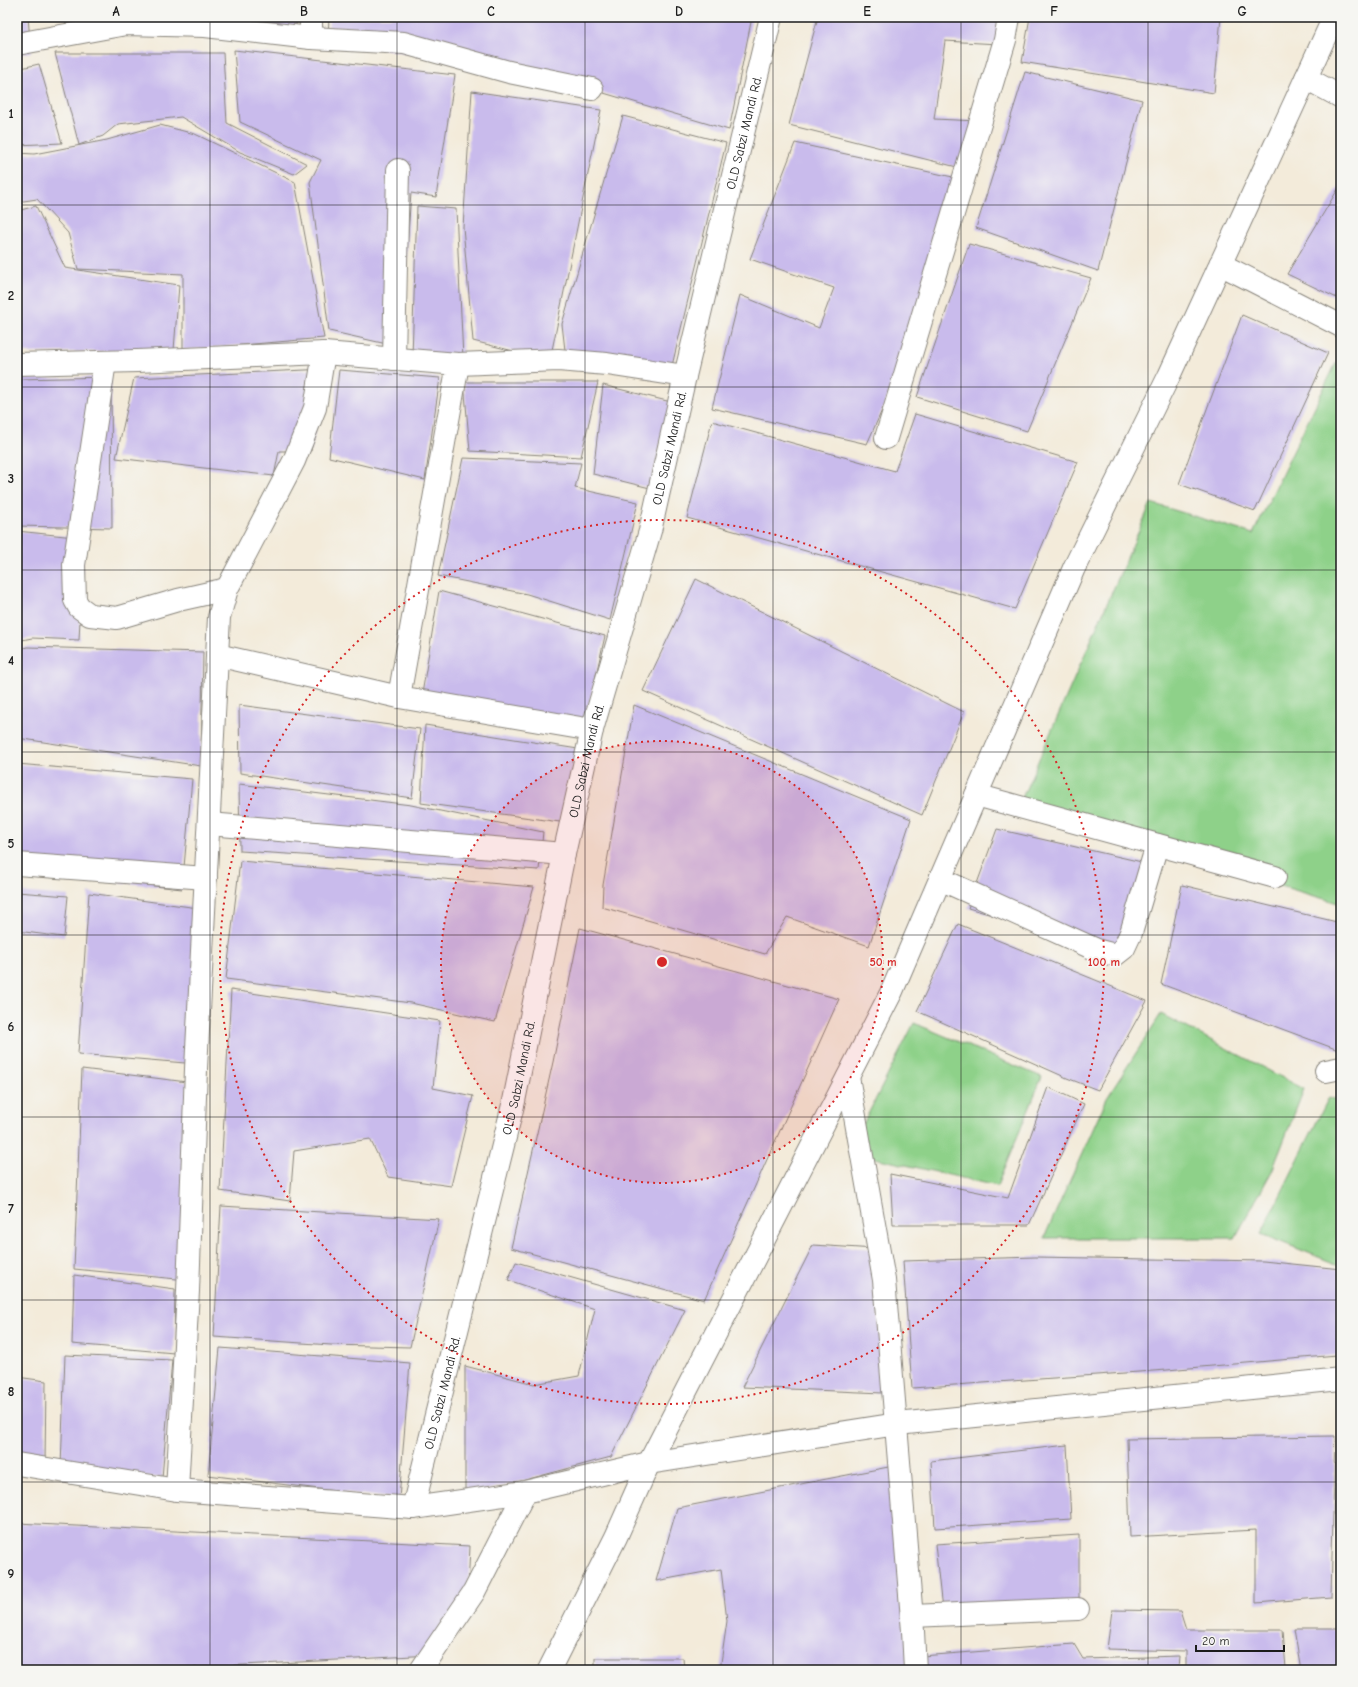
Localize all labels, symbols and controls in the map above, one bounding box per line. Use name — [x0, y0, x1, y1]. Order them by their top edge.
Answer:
text: A — [112, 4, 120, 19]
text: B — [300, 4, 308, 19]
text: C — [487, 4, 495, 19]
text: D — [675, 4, 683, 19]
text: E — [863, 4, 871, 19]
text: F — [1050, 4, 1058, 19]
text: G — [1237, 4, 1247, 19]
street label: OLD Sabzi Mandi Rd. — [722, 74, 764, 191]
text: 1 — [8, 106, 14, 121]
text: 2 — [8, 288, 14, 303]
street label: OLD Sabzi Mandi Rd. — [649, 389, 689, 506]
text: 3 — [8, 471, 14, 486]
text: 4 — [8, 653, 14, 668]
street label: OLD Sabzi Mandi Rd. — [565, 702, 607, 819]
text: 5 — [8, 836, 15, 851]
centre of rings — [655, 955, 669, 969]
text: 50 m — [869, 955, 897, 969]
text: 100 m — [1088, 955, 1120, 969]
text: 6 — [8, 1019, 15, 1034]
street label: OLD Sabzi Mandi Rd. — [498, 1019, 538, 1136]
text: 7 — [8, 1201, 14, 1216]
street label: OLD Sabzi Mandi Rd. — [420, 1334, 463, 1451]
text: 8 — [8, 1384, 14, 1399]
text: 9 — [8, 1566, 15, 1581]
scale bar — [1196, 1627, 1284, 1653]
text: 20 m — [1202, 1634, 1230, 1648]

